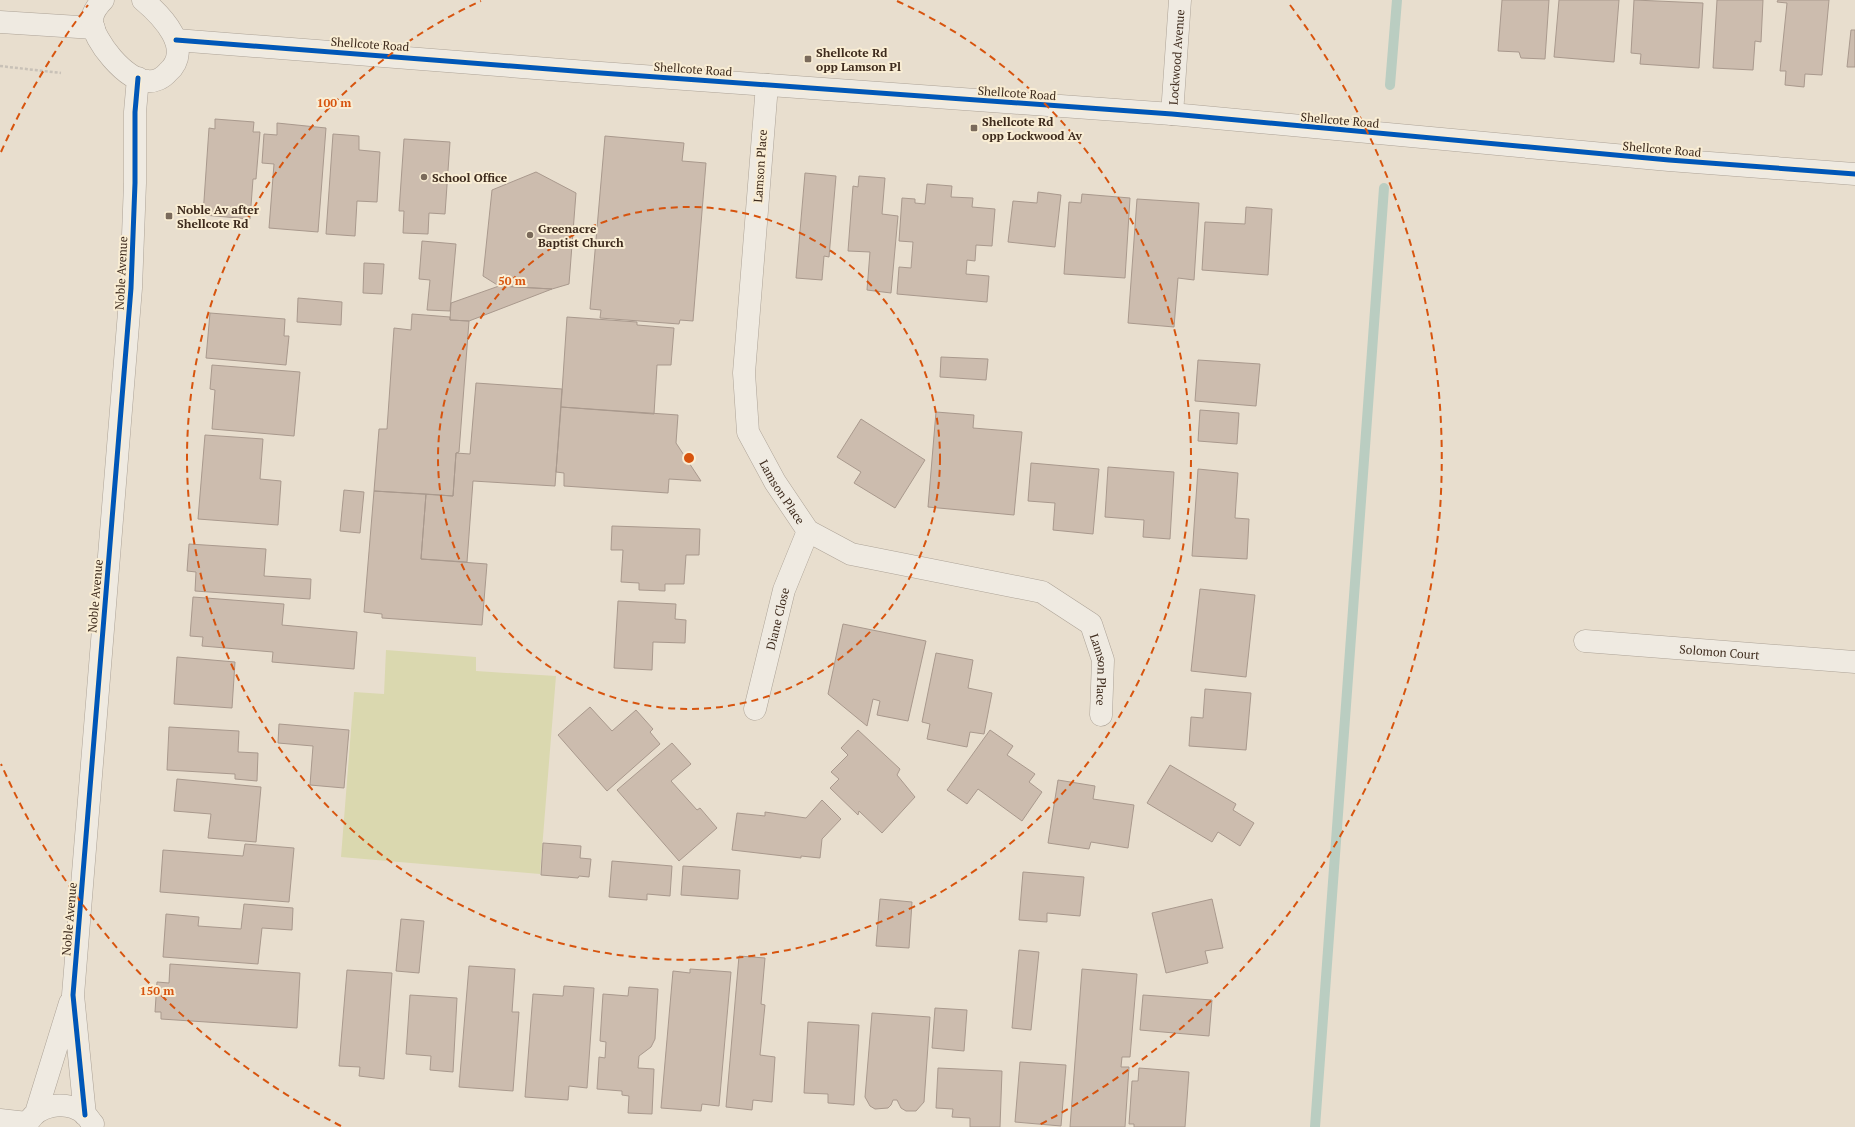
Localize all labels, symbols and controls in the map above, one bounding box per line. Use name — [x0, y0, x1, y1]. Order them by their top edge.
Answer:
street label: Lockwood Avenue — [1165, 9, 1187, 105]
street label: Shellcote Road — [330, 34, 410, 54]
place label: Shellcote Rd opp Lamson Pl — [816, 45, 901, 74]
marker: Shellcote Rd opp Lamson Pl — [803, 54, 813, 64]
street label: Shellcote Road — [653, 59, 733, 79]
street label: Shellcote Road — [977, 83, 1057, 103]
text: 100 m — [317, 95, 351, 110]
street label: Shellcote Road — [1300, 109, 1380, 131]
place label: Shellcote Rd opp Lockwood Av — [982, 114, 1083, 143]
marker: Shellcote Rd opp Lockwood Av — [969, 123, 979, 133]
street label: Lamson Place — [750, 129, 770, 203]
street label: Shellcote Road — [1622, 138, 1702, 160]
place label: School Office — [432, 170, 508, 185]
marker: School Office — [419, 172, 429, 182]
place label: Noble Av after Shellcote Rd — [177, 202, 260, 231]
marker: Noble Av after Shellcote Rd — [164, 211, 174, 221]
place label: Greenacre Baptist Church — [538, 221, 624, 250]
marker: Greenacre Baptist Church — [525, 230, 535, 240]
street label: Noble Avenue — [112, 236, 130, 310]
text: 50 m — [498, 273, 526, 288]
centre of rings — [682, 451, 696, 465]
street label: Lamson Place — [757, 457, 808, 527]
street label: Noble Avenue — [84, 559, 106, 633]
street label: Diane Close — [762, 586, 792, 651]
street label: Lamson Place — [1087, 632, 1110, 706]
street label: Solomon Court — [1679, 641, 1761, 662]
street label: Noble Avenue — [58, 882, 80, 956]
text: 150 m — [140, 983, 174, 998]

